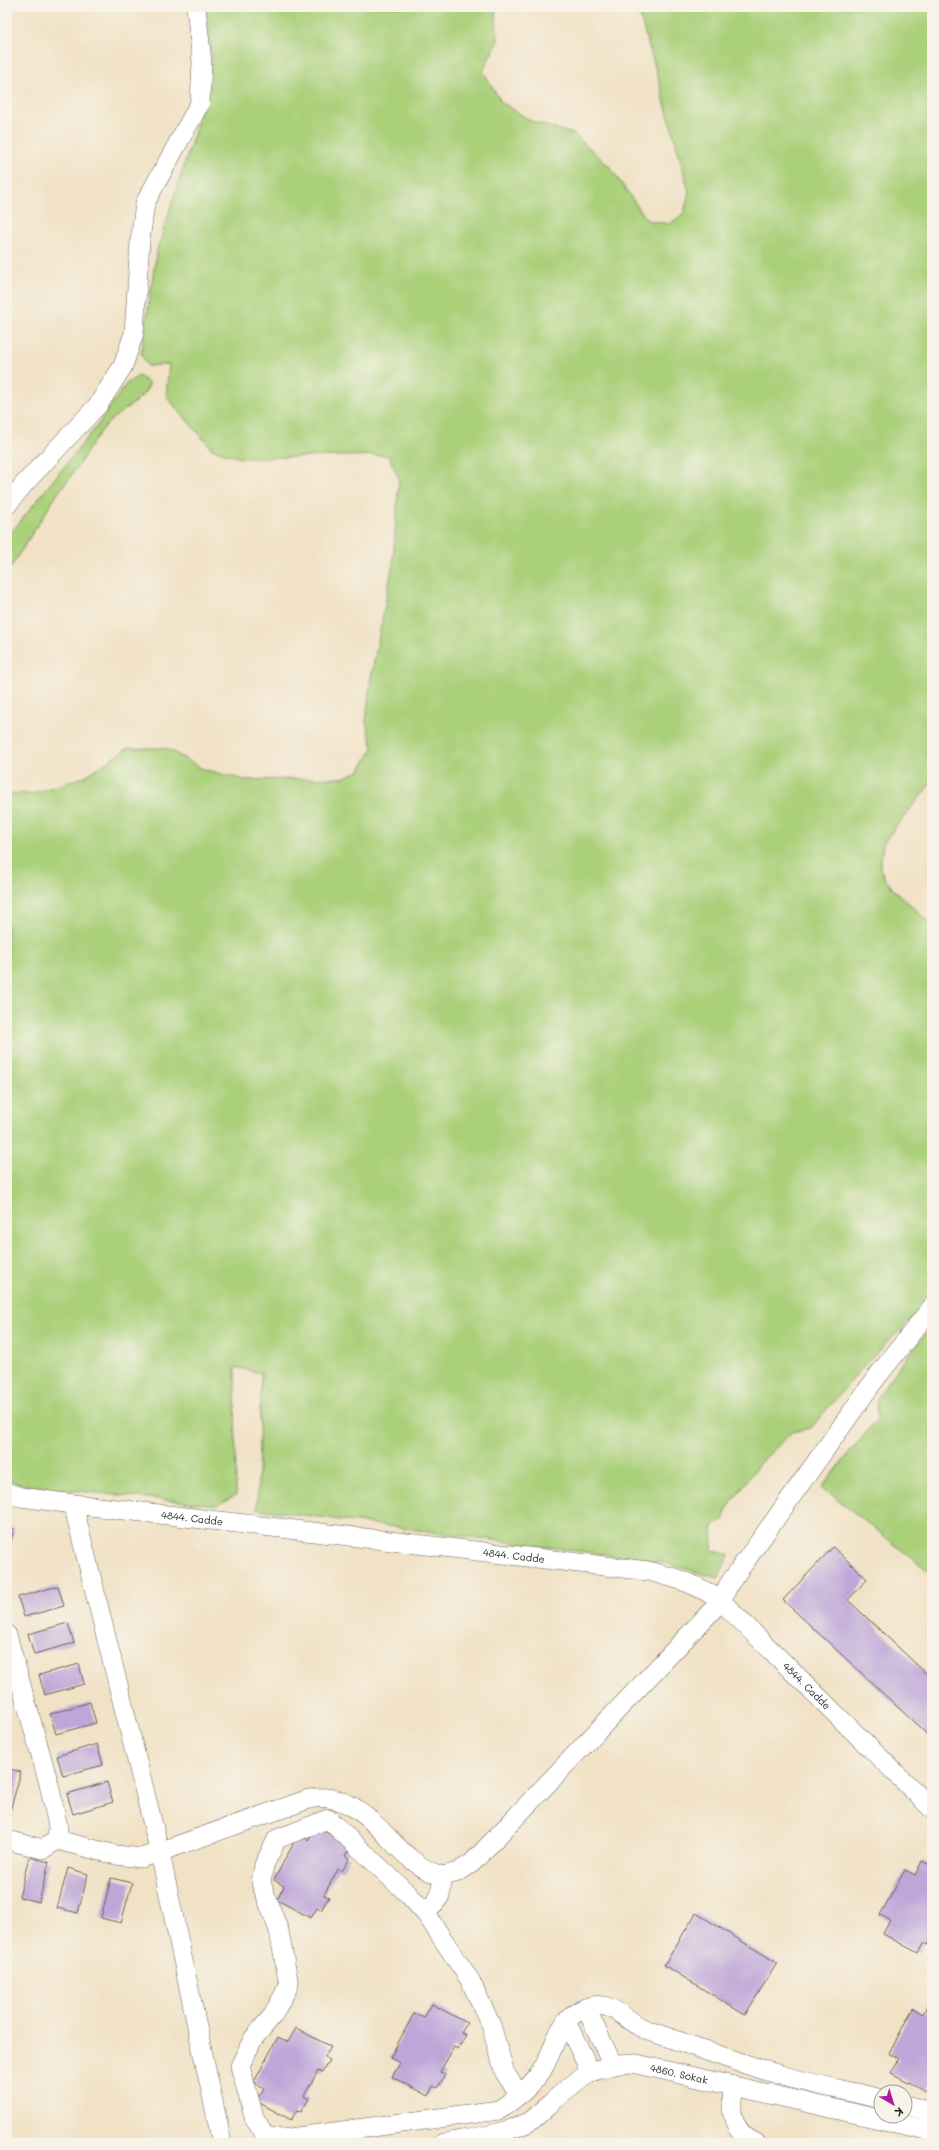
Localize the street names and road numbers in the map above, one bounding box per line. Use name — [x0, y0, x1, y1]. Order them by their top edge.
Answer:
street label: 4844. Cadde — [161, 1507, 224, 1528]
street label: 4844. Cadde — [482, 1545, 546, 1566]
street label: 4844. Cadde — [780, 1659, 834, 1712]
street label: 4860. Sokak — [649, 2060, 709, 2087]

